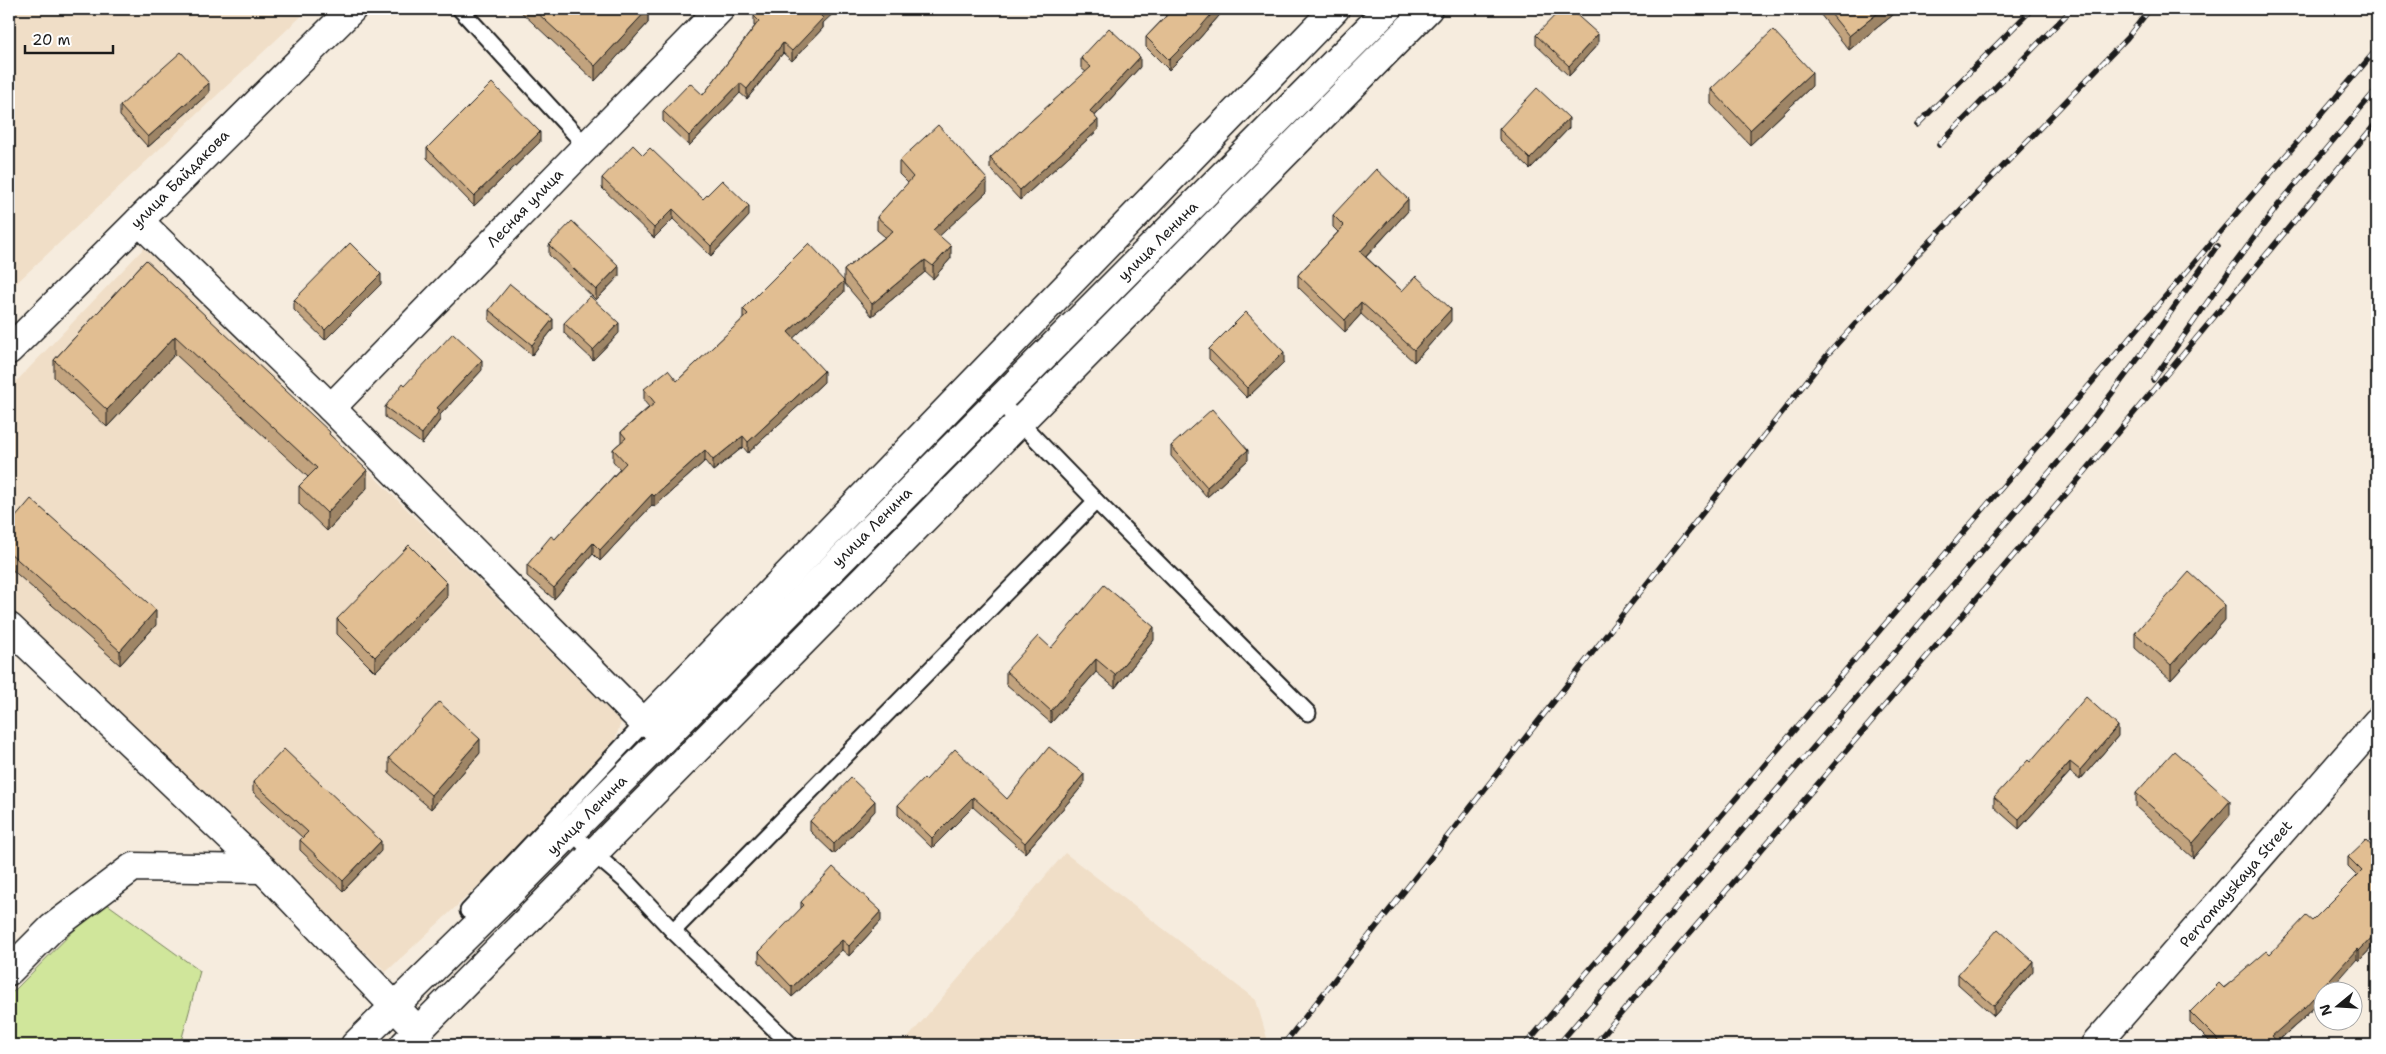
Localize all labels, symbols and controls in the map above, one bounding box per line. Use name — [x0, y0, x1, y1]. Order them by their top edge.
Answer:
scale bar — [25, 22, 112, 54]
text: 20 m — [32, 30, 71, 50]
street label: улица Байдакова — [126, 125, 234, 233]
street label: Лесная улица — [482, 164, 568, 252]
street label: улица Ленина — [1114, 196, 1203, 285]
street label: улица Ленина — [828, 482, 917, 571]
street label: улица Ленина — [543, 770, 632, 859]
street label: Pervomayskaya Street — [2175, 816, 2297, 952]
north arrow — [2314, 982, 2364, 1032]
text: N — [2315, 1002, 2336, 1018]

